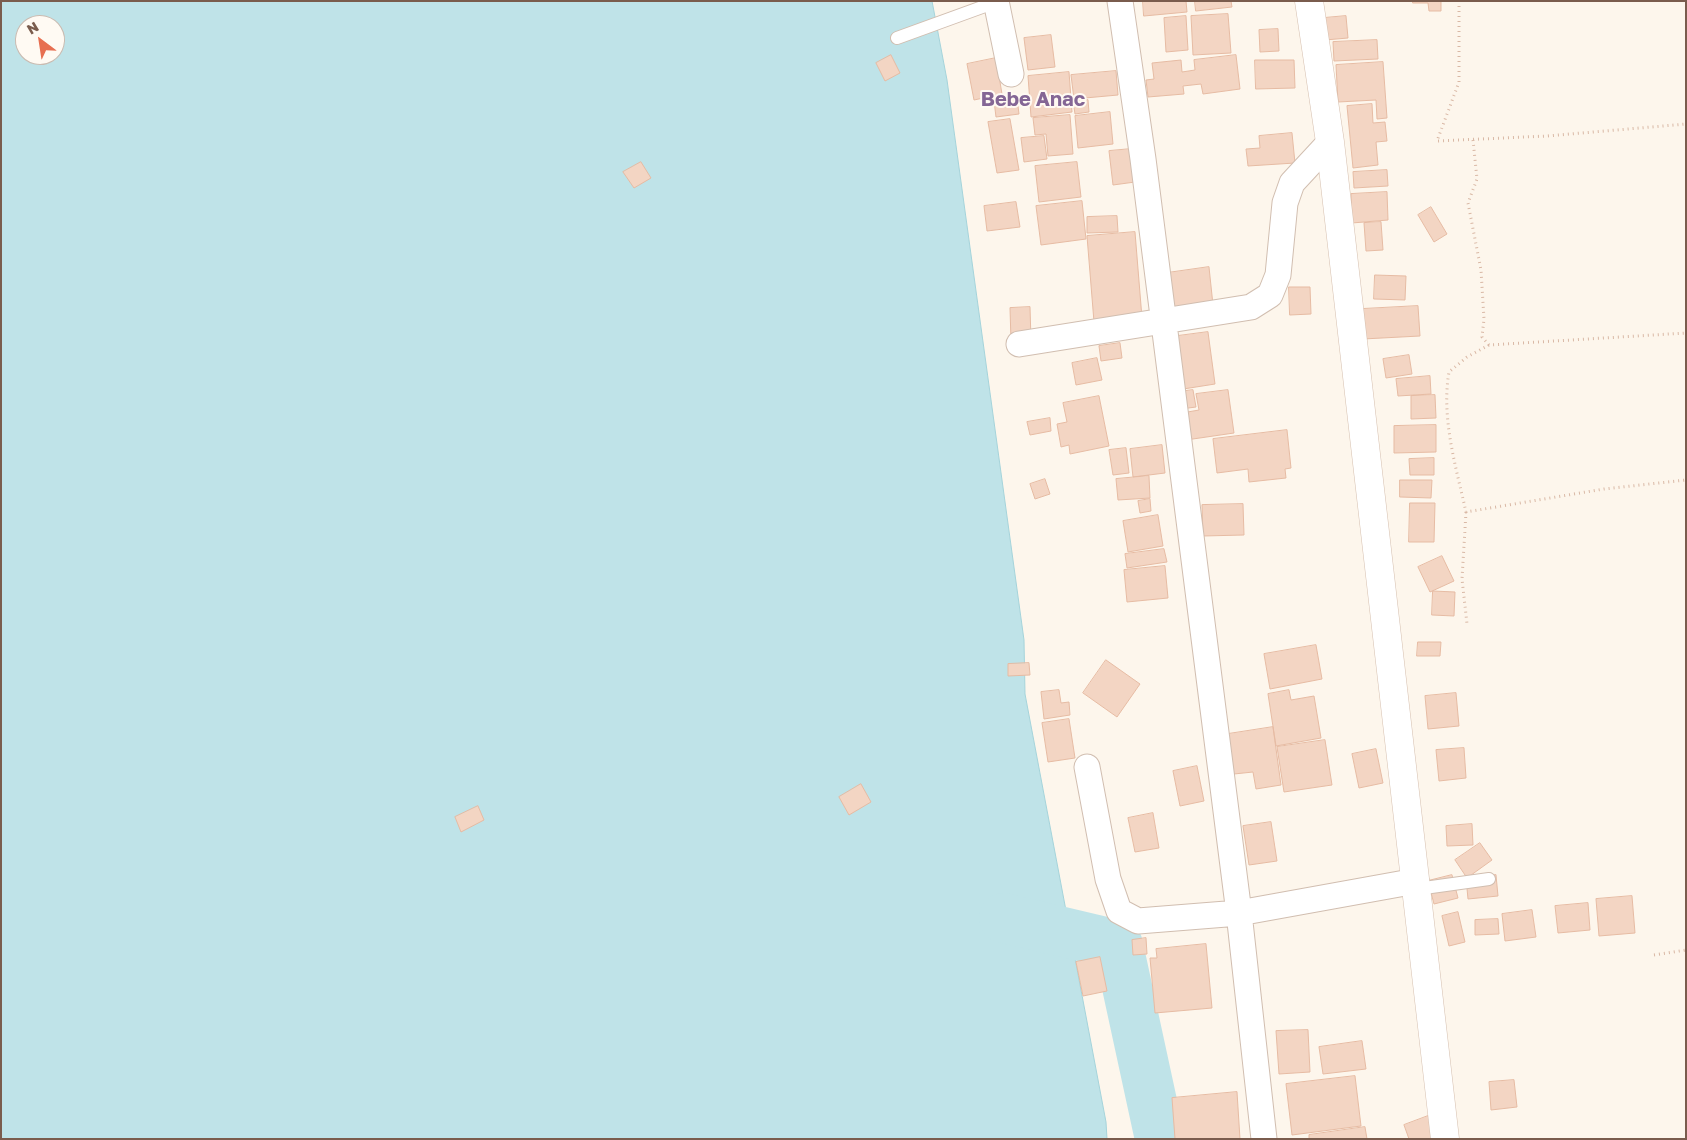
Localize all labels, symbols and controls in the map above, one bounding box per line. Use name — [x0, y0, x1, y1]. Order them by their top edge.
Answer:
north arrow — [15, 15, 65, 65]
text: N — [24, 18, 41, 38]
district label: Bebe Anac — [981, 88, 1085, 112]

